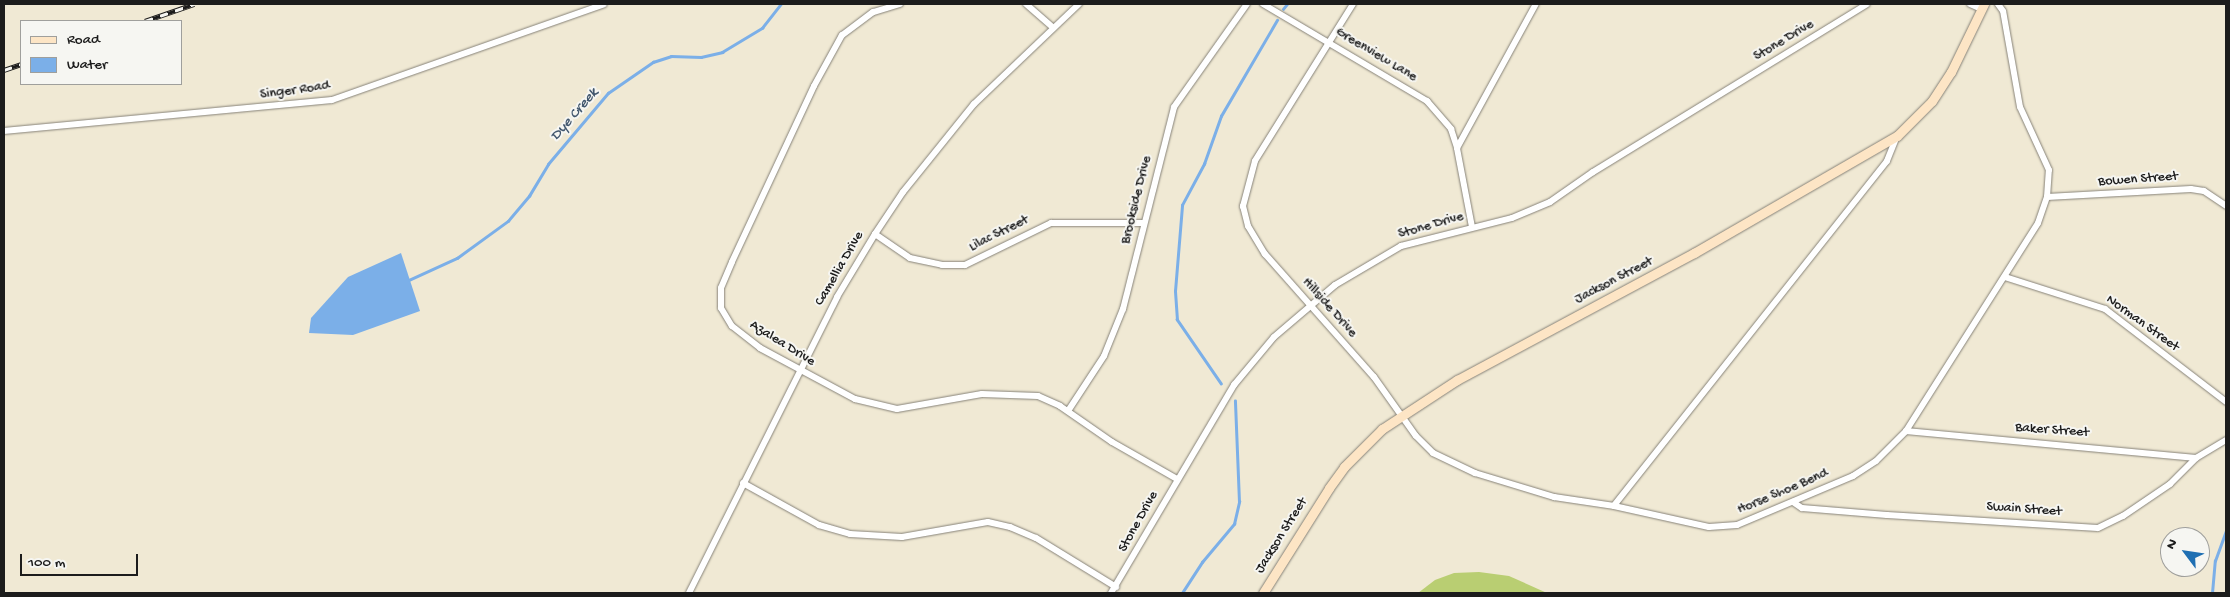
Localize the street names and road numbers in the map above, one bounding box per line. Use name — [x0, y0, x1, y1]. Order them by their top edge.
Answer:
street label: Stone Drive — [1751, 16, 1817, 66]
street label: Greenview Lane — [1332, 24, 1420, 86]
street label: Singer Road — [259, 78, 331, 104]
street label: Brookside Drive — [1118, 154, 1156, 246]
street label: Bowen Street — [2098, 169, 2178, 191]
street label: Stone Drive — [1396, 209, 1466, 243]
street label: Lilac Street — [966, 212, 1032, 256]
street label: Camellia Drive — [812, 229, 868, 309]
street label: Jackson Street — [1572, 253, 1656, 309]
street label: Hillside Drive — [1298, 275, 1360, 341]
street label: Norman Street — [2102, 292, 2182, 356]
street label: Azalea Drive — [746, 317, 818, 371]
street label: Baker Street — [2015, 420, 2089, 442]
street label: Horse Shoe Bend — [1735, 465, 1831, 519]
street label: Stone Drive — [1115, 489, 1163, 555]
street label: Jackson Street — [1252, 495, 1312, 577]
street label: Swain Street — [1986, 499, 2062, 521]

